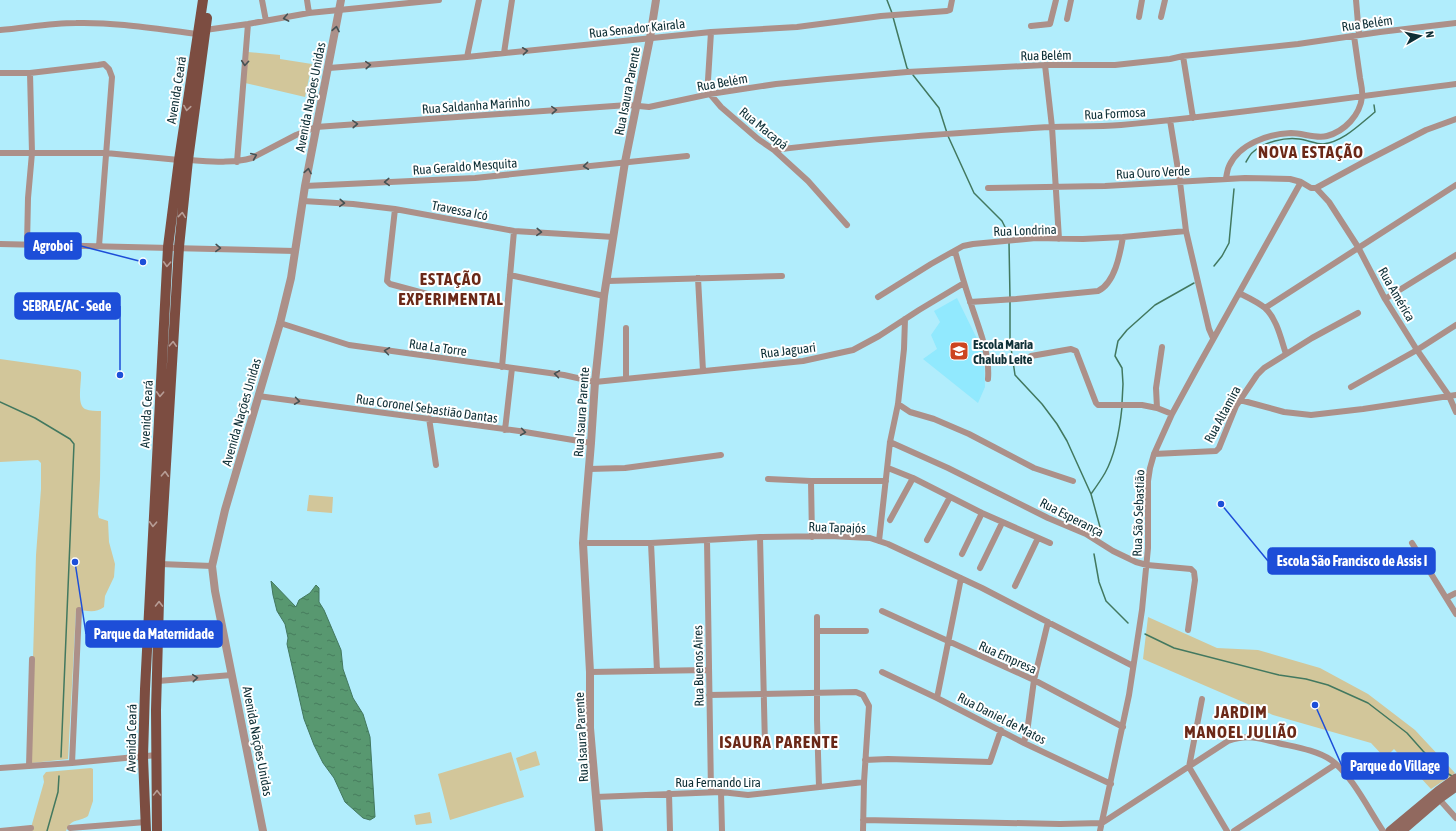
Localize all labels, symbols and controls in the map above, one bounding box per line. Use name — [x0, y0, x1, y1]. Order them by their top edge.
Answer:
one-way arrow — [283, 13, 290, 21]
street label: Rua Belém — [1341, 13, 1393, 34]
street label: Rua Senador Kairala — [588, 16, 686, 41]
north arrow — [1400, 16, 1440, 56]
one-way arrow — [331, 26, 339, 32]
text: N — [1423, 30, 1436, 39]
street label: Avenida Nações Unidas — [292, 41, 329, 153]
street label: Rua Isaura Parente — [612, 45, 643, 137]
one-way arrow — [522, 46, 528, 55]
street label: Rua Belém — [1020, 48, 1072, 63]
street label: Avenida Ceará — [164, 55, 189, 125]
one-way arrow — [241, 60, 250, 66]
one-way arrow — [365, 60, 371, 69]
street label: Rua Belém — [696, 71, 749, 94]
street label: Rua Saldanha Marinho — [421, 94, 531, 117]
street label: Rua Macapá — [736, 104, 791, 153]
street label: Rua Formosa — [1084, 104, 1146, 123]
one-way arrow — [183, 105, 191, 111]
one-way arrow — [551, 106, 557, 115]
one-way arrow — [352, 120, 358, 129]
district label: NOVA ESTAÇÃO — [1258, 142, 1364, 162]
one-way arrow — [250, 153, 257, 161]
street label: Rua Geraldo Mesquita — [412, 155, 518, 178]
one-way arrow — [583, 162, 590, 171]
street label: Rua Ouro Verde — [1116, 163, 1190, 182]
one-way arrow — [303, 167, 312, 174]
one-way arrow — [384, 178, 390, 186]
street label: Travessa Icó — [431, 198, 489, 223]
one-way arrow — [339, 199, 345, 208]
one-way arrow — [177, 212, 186, 218]
street label: Rua Londrina — [993, 222, 1057, 239]
one-way arrow — [536, 228, 542, 237]
callout: Agroboi — [25, 233, 81, 259]
text: Agroboi — [32, 238, 73, 254]
one-way arrow — [215, 244, 221, 253]
one-way arrow — [163, 261, 172, 267]
street label: Rua América — [1375, 265, 1418, 324]
district label: ESTAÇÃO EXPERIMENTAL — [398, 269, 504, 309]
callout: SEBRAE/AC - Sede — [15, 293, 120, 319]
text: SEBRAE/AC - Sede — [23, 298, 111, 314]
street label: Rua La Torre — [408, 336, 468, 359]
place label: Escola Maria Chalub Leite — [973, 337, 1033, 367]
street label: Rua Jaguari — [760, 340, 817, 361]
school or university icon: Escola Maria Chalub Leite — [948, 340, 970, 362]
one-way arrow — [168, 341, 177, 347]
one-way arrow — [383, 347, 390, 356]
street label: Avenida Nações Unidas — [219, 356, 264, 468]
street label: Rua Isaura Parente — [571, 367, 592, 457]
one-way arrow — [554, 370, 560, 379]
street label: Avenida Ceará — [137, 380, 156, 448]
street label: Rua Altamira — [1201, 383, 1244, 445]
one-way arrow — [156, 391, 165, 397]
street label: Rua Coronel Sebastião Dantas — [355, 391, 499, 426]
one-way arrow — [294, 396, 300, 405]
one-way arrow — [520, 427, 526, 436]
street label: Rua São Sebastião — [1129, 469, 1148, 557]
one-way arrow — [161, 471, 169, 477]
street label: Rua Esperança — [1037, 495, 1106, 540]
street label: Rua Tapajós — [808, 519, 866, 536]
one-way arrow — [149, 521, 158, 527]
callout: Escola São Francisco de Assis I — [1268, 548, 1435, 574]
text: Escola São Francisco de Assis I — [1277, 553, 1427, 569]
one-way arrow — [155, 601, 163, 607]
callout: Parque da Maternidade — [86, 621, 222, 647]
street label: Rua Buenos Aires — [690, 625, 707, 707]
text: Parque da Maternidade — [94, 626, 214, 642]
street label: Rua Empresa — [976, 638, 1039, 677]
one-way arrow — [192, 674, 198, 683]
street label: Avenida Nações Unidas — [240, 685, 276, 798]
street label: Rua Daniel de Matos — [955, 690, 1049, 747]
street label: Rua Isaura Parente — [572, 692, 591, 782]
district label: JARDIM MANOEL JULIÃO — [1184, 702, 1298, 742]
street label: Avenida Ceará — [123, 704, 140, 772]
district label: ISAURA PARENTE — [719, 732, 839, 752]
callout: Parque do Village — [1342, 753, 1448, 779]
text: Parque do Village — [1350, 758, 1440, 774]
street label: Rua Fernando Lira — [675, 775, 761, 790]
one-way arrow — [153, 790, 161, 796]

